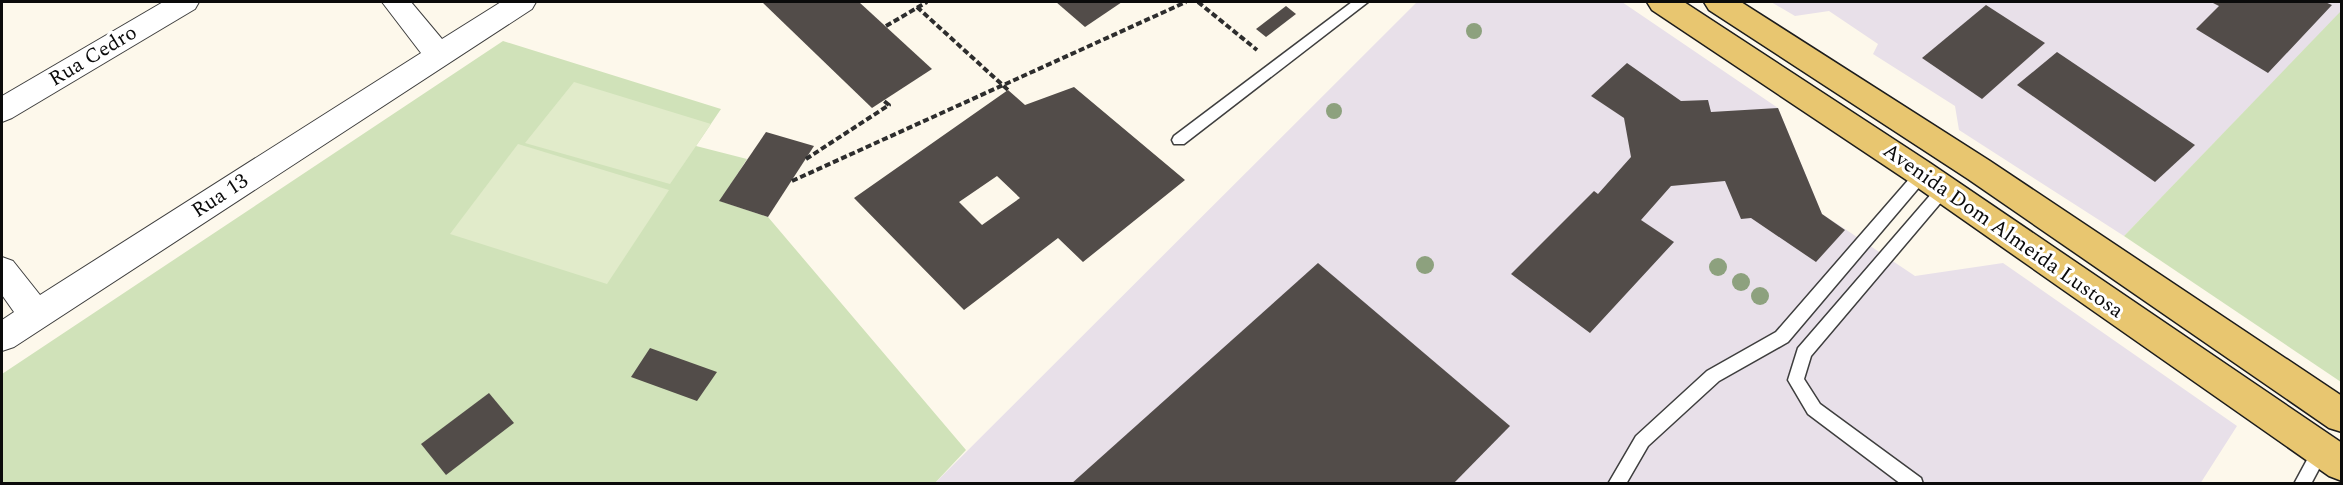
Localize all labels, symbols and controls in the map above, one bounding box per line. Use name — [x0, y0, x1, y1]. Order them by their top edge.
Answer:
street label: Rua Cedro — [43, 17, 143, 95]
street label: Avenida Dom Almeida Lustosa — [1876, 135, 2131, 327]
street label: Rua 13 — [185, 165, 255, 226]

